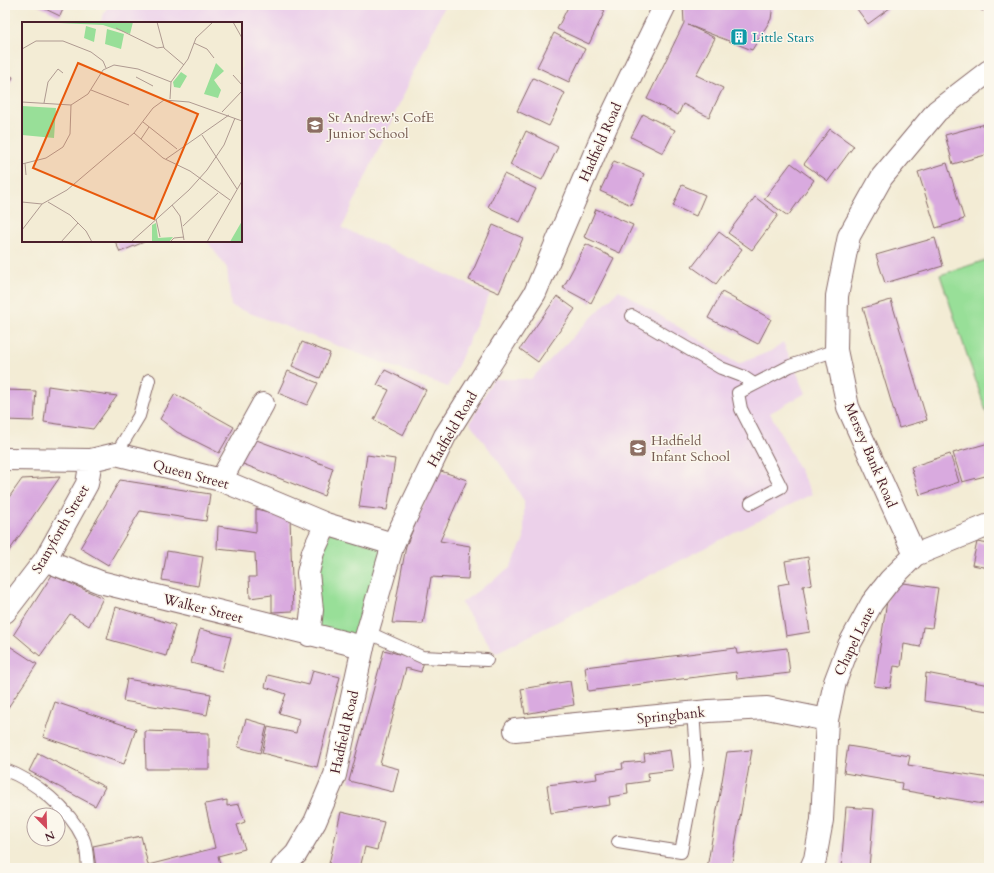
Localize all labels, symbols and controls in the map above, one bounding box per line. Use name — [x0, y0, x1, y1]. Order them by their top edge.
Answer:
inset map — [22, 22, 242, 242]
building icon: Little Stars — [729, 27, 749, 47]
place label: Little Stars — [752, 28, 815, 47]
street label: Hadfield Road — [574, 99, 627, 185]
place label: St Andrew's CofE Junior School — [326, 108, 434, 143]
school or university icon: St Andrew's CofE Junior School — [305, 115, 325, 135]
street label: Hadfield Road — [423, 387, 482, 471]
street label: Mersey Bank Road — [840, 400, 901, 511]
place label: Hadfield Infant School — [651, 431, 730, 466]
school or university icon: Hadfield Infant School — [628, 438, 648, 458]
street label: Queen Street — [151, 455, 231, 494]
street label: Stanyforth Street — [27, 481, 94, 577]
street label: Walker Street — [160, 589, 245, 628]
street label: Chapel Lane — [830, 604, 879, 679]
street label: Hadfield Road — [326, 688, 363, 776]
street label: Springbank — [636, 702, 707, 729]
north arrow — [26, 807, 66, 847]
text: N — [42, 827, 57, 845]

